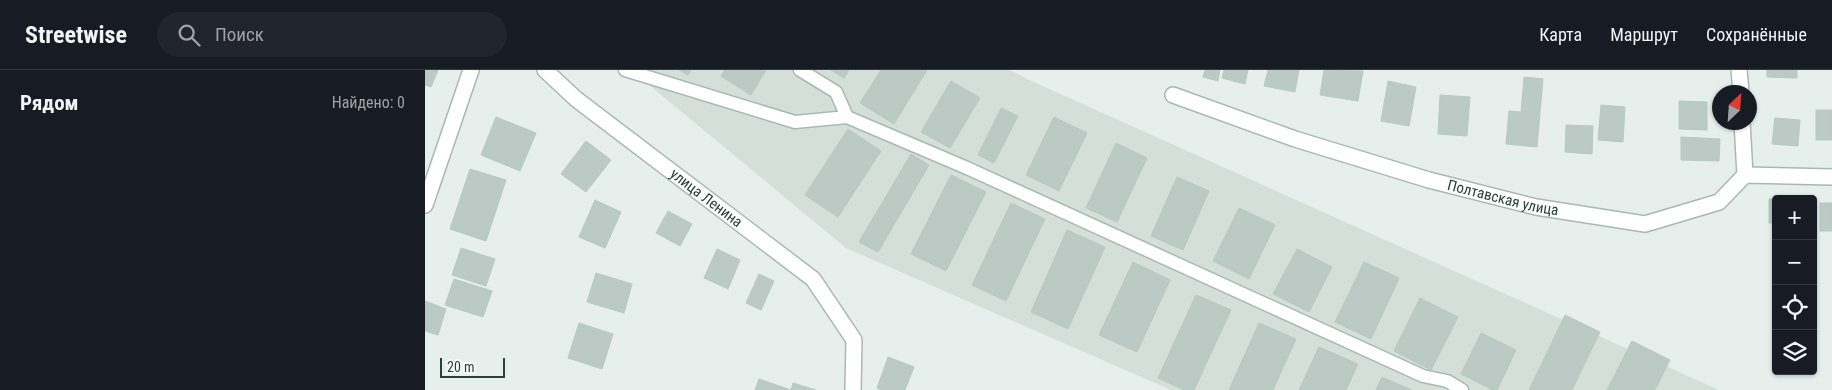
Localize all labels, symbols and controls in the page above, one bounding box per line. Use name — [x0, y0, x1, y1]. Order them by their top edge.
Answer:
search box — [157, 12, 507, 57]
text: Streetwise — [25, 21, 127, 49]
icon: search — [175, 21, 203, 49]
text: Поиск — [215, 23, 264, 46]
text: Карта — [1539, 24, 1582, 45]
text: Маршрут — [1610, 24, 1678, 45]
text: Сохранённые — [1706, 24, 1807, 45]
north arrow — [1712, 85, 1757, 130]
text: Рядом — [20, 91, 79, 115]
text: Найдено: 0 — [332, 93, 405, 112]
street label: улица Ленина — [666, 165, 746, 231]
street label: Полтавская улица — [1446, 176, 1560, 219]
map controls — [1772, 195, 1817, 375]
button: + — [1772, 195, 1817, 240]
button: − — [1772, 240, 1817, 285]
button: locate — [1772, 285, 1817, 330]
button: layers — [1772, 330, 1817, 375]
scale bar — [440, 355, 505, 378]
text: 20 m — [447, 359, 475, 375]

